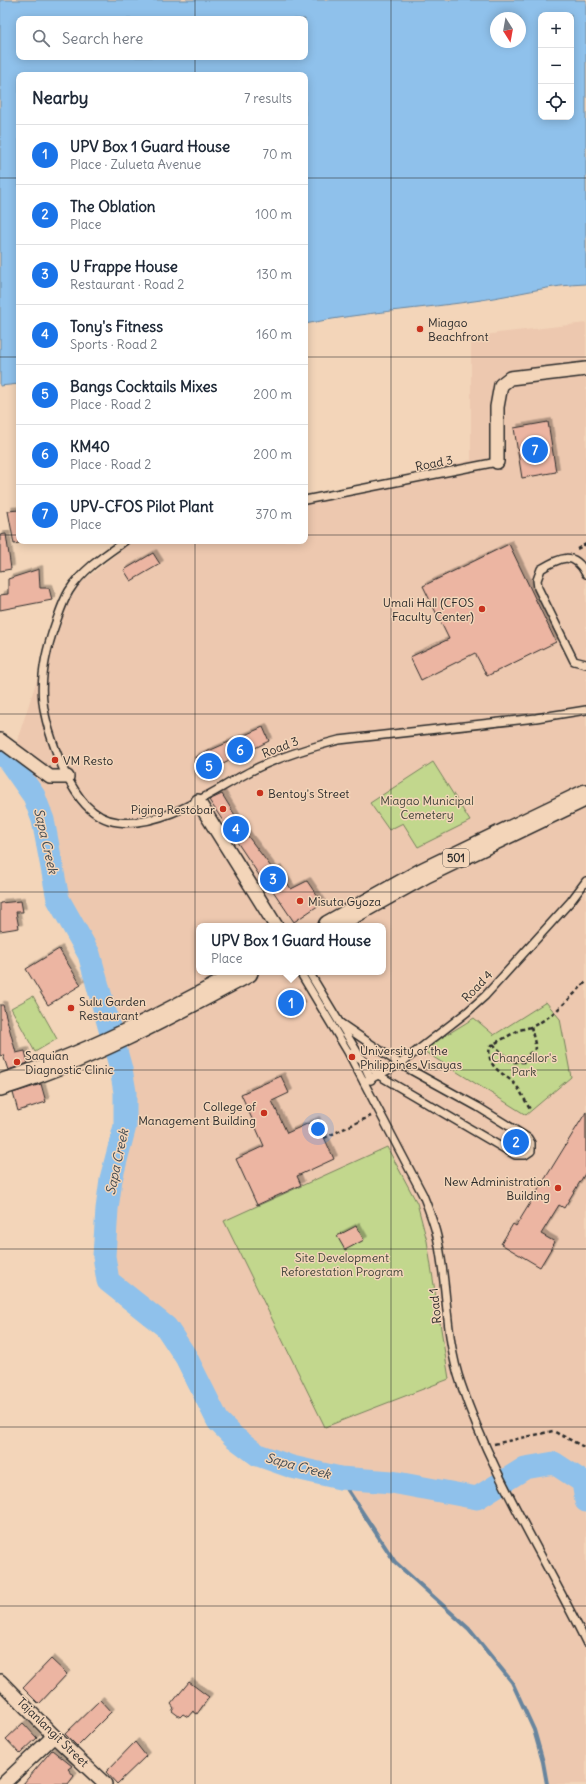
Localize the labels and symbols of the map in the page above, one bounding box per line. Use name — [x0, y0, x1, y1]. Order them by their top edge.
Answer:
north arrow — [490, 12, 526, 48]
place label: Miagao Beachfront — [428, 315, 488, 344]
marker: Miagao Beachfront — [415, 324, 425, 334]
pin: 7 — [522, 435, 548, 465]
street label: Road 3 — [414, 452, 454, 474]
place label: Umali Hall (CFOS Faculty Center) — [383, 595, 474, 624]
marker: Umali Hall (CFOS Faculty Center) — [477, 604, 487, 614]
street label: Road 3 — [260, 733, 301, 761]
pin: 6 — [227, 735, 253, 765]
pin: 5 — [196, 751, 222, 781]
place label: VM Resto — [63, 753, 113, 768]
marker: VM Resto — [50, 755, 60, 765]
place label: Bentoy's Street — [268, 786, 349, 801]
marker: Bentoy's Street — [255, 788, 265, 798]
park label: Miagao Municipal Cemetery — [380, 793, 474, 822]
place label: Piging Restobar — [131, 802, 215, 817]
marker: Piging Restobar — [218, 804, 228, 814]
water label: Sapa Creek — [30, 807, 62, 877]
pin: 4 — [223, 814, 249, 844]
road number: 501 — [443, 849, 469, 867]
pin: 3 — [260, 864, 286, 894]
place label: Misuta Gyoza — [308, 894, 381, 909]
marker: Misuta Gyoza — [295, 896, 305, 906]
street label: Road 4 — [458, 967, 496, 1005]
pin: 1 — [278, 988, 304, 1018]
place label: Sulu Garden Restaurant — [79, 994, 146, 1023]
marker: Sulu Garden Restaurant — [66, 1003, 76, 1013]
place label: University of the Philippines Visayas — [360, 1043, 462, 1072]
place label: Saquian Diagnostic Clinic — [25, 1048, 114, 1077]
park label: Chancellor's Park — [491, 1050, 557, 1079]
marker: University of the Philippines Visayas — [347, 1052, 357, 1062]
marker: Saquian Diagnostic Clinic — [12, 1057, 22, 1067]
place label: College of Management Building — [138, 1099, 257, 1128]
marker: College of Management Building — [259, 1108, 269, 1118]
your location — [308, 1119, 328, 1139]
water label: Sapa Creek — [102, 1126, 133, 1196]
pin: 2 — [503, 1127, 529, 1157]
place label: New Administration Building — [444, 1174, 550, 1203]
marker: New Administration Building — [553, 1183, 563, 1193]
park label: Site Development Reforestation Program — [281, 1250, 404, 1279]
street label: Road 1 — [426, 1287, 444, 1325]
water label: Sapa Creek — [264, 1449, 334, 1483]
street label: Tajanlangit Street — [14, 1694, 92, 1770]

